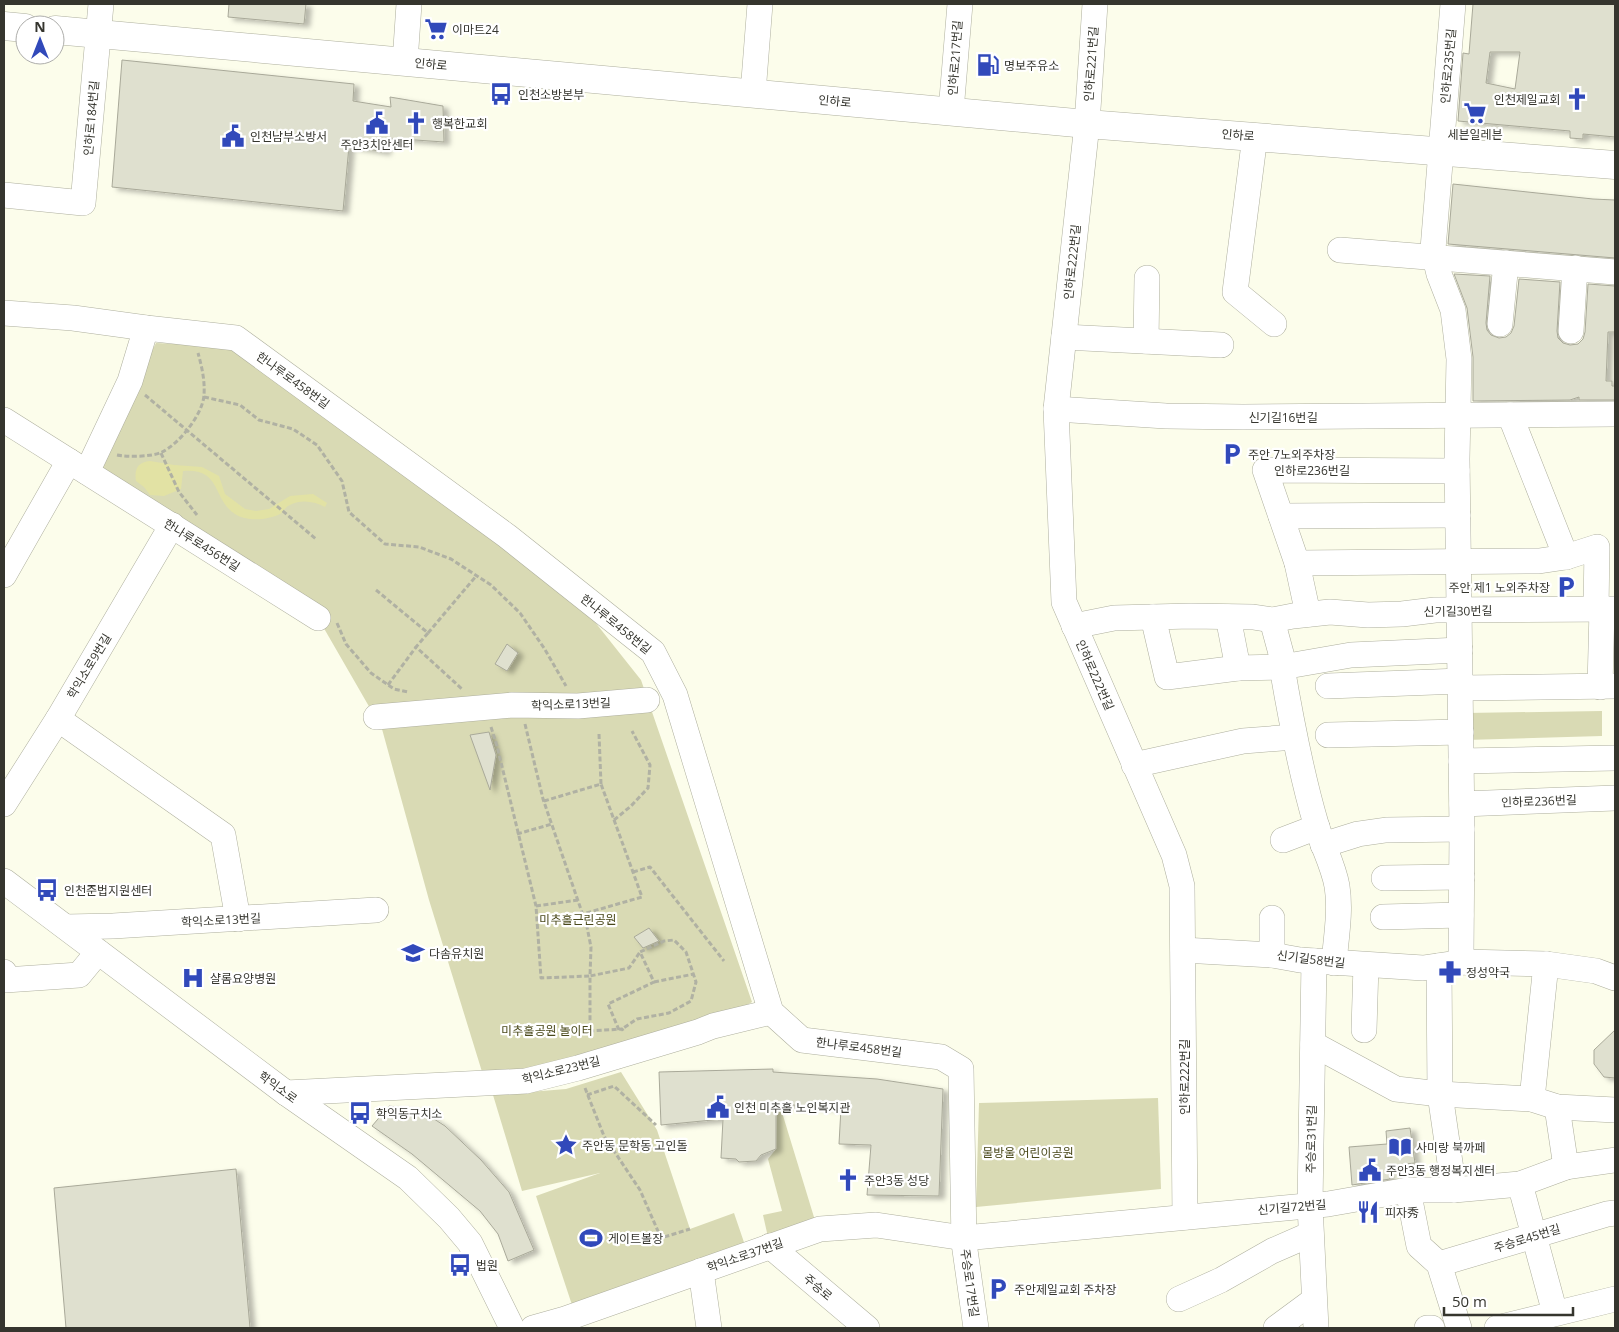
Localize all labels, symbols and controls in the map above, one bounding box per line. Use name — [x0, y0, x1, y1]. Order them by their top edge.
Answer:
north arrow — [15, 15, 65, 65]
supermarket icon: 이마트24 — [423, 16, 449, 42]
text: N — [34, 17, 46, 36]
street label: 인하로217번길 — [944, 20, 966, 96]
place label: 이마트24 — [452, 21, 499, 38]
street label: 인하로221번길 — [1080, 26, 1102, 102]
street label: 인하로235번길 — [1436, 28, 1460, 104]
fuel station icon: 명보주유소 — [975, 52, 1001, 78]
street label: 인하로 — [414, 54, 448, 74]
place label: 명보주유소 — [1004, 57, 1059, 74]
street label: 인하로184번길 — [79, 80, 103, 156]
bus stop icon: 인천소방본부 — [488, 81, 514, 107]
place label: 인천소방본부 — [518, 86, 584, 103]
church icon: 인천제일교회 — [1564, 86, 1590, 112]
street label: 인하로 — [818, 91, 852, 111]
place label: 인천제일교회 — [1494, 91, 1560, 108]
supermarket icon: 세븐일레븐 — [1462, 100, 1488, 126]
public building icon: 주안3치안센터 — [364, 110, 390, 136]
church icon: 행복한교회 — [403, 110, 429, 136]
place label: 행복한교회 — [432, 115, 487, 132]
public building icon: 인천남부소방서 — [220, 123, 246, 149]
street label: 인하로 — [1221, 125, 1255, 145]
place label: 세븐일레븐 — [1447, 126, 1503, 143]
place label: 인천남부소방서 — [250, 128, 327, 145]
place label: 주안3치안센터 — [340, 136, 414, 153]
street label: 인하로222번길 — [1060, 223, 1084, 301]
street label: 한나루로458번길 — [253, 348, 333, 412]
street label: 신기길16번길 — [1249, 409, 1317, 426]
parking icon: 주안 7노외주차장 — [1219, 441, 1245, 467]
place label: 주안 7노외주차장 — [1248, 446, 1335, 463]
street label: 인하로236번길 — [1274, 462, 1350, 479]
street label: 한나루로456번길 — [161, 515, 243, 575]
parking icon: 주안 제1 노외주차장 — [1553, 574, 1579, 600]
place label: 주안 제1 노외주차장 — [1449, 579, 1550, 596]
street label: 한나루로458번길 — [577, 590, 655, 658]
street label: 신기길30번길 — [1423, 602, 1493, 620]
street label: 학익소로9번길 — [63, 630, 115, 702]
street label: 인하로222번길 — [1072, 637, 1118, 713]
street label: 학익소로13번길 — [531, 694, 611, 714]
street label: 인하로236번길 — [1501, 791, 1577, 811]
bus stop icon: 인천준법지원센터 — [34, 877, 60, 903]
place label: 인천준법지원센터 — [64, 882, 152, 899]
street label: 학익소로13번길 — [181, 909, 261, 931]
park label: 미추홀근린공원 — [539, 911, 617, 928]
school or university icon: 다솜유치원 — [400, 940, 426, 966]
place label: 다솜유치원 — [429, 945, 484, 962]
street label: 신기길58번길 — [1276, 946, 1346, 972]
pharmacy icon: 정성약국 — [1437, 959, 1463, 985]
place label: 정성약국 — [1466, 964, 1510, 981]
hospital icon: 샬롬요양병원 — [180, 965, 206, 991]
place label: 샬롬요양병원 — [210, 970, 276, 987]
park label: 미추홀공원 놀이터 — [501, 1022, 593, 1039]
street label: 한나루로458번길 — [815, 1033, 903, 1061]
street label: 인하로222번길 — [1176, 1039, 1193, 1115]
street label: 학익소로23번길 — [520, 1052, 602, 1088]
street label: 학익소로 — [255, 1067, 301, 1107]
public building icon: 인천 미추홀 노인복지관 — [705, 1094, 731, 1120]
place label: 인천 미추홀 노인복지관 — [734, 1099, 851, 1116]
bus stop icon: 학익동구치소 — [347, 1100, 373, 1126]
street label: 주승로31번길 — [1302, 1104, 1320, 1174]
place label: 학익동구치소 — [376, 1105, 442, 1122]
place icon: 주안동 문학동 고인돌 — [553, 1132, 579, 1158]
library icon: 사미랑 북까페 — [1387, 1134, 1413, 1160]
place label: 주안동 문학동 고인돌 — [582, 1137, 688, 1154]
place label: 사미랑 북까페 — [1416, 1139, 1485, 1156]
park label: 물방울 어린이공원 — [982, 1144, 1074, 1161]
public building icon: 주안3동 행정복지센터 — [1357, 1157, 1383, 1183]
place label: 주안3동 행정복지센터 — [1386, 1162, 1495, 1179]
church icon: 주안3동 성당 — [835, 1167, 861, 1193]
place label: 주안3동 성당 — [864, 1172, 929, 1189]
street label: 신기길72번길 — [1257, 1196, 1327, 1218]
restaurant icon: 피자秀 — [1355, 1199, 1381, 1225]
place label: 피자秀 — [1385, 1204, 1419, 1221]
street label: 주승로45번길 — [1492, 1220, 1562, 1256]
sports icon: 게이트볼장 — [578, 1225, 604, 1251]
place label: 게이트볼장 — [608, 1230, 663, 1247]
street label: 학익소로37번길 — [704, 1234, 786, 1276]
street label: 주승로17번길 — [957, 1248, 983, 1318]
bus stop icon: 법원 — [447, 1252, 473, 1278]
place label: 법원 — [476, 1257, 498, 1274]
street label: 주승로 — [800, 1270, 836, 1304]
parking icon: 주안제일교회 주차장 — [985, 1276, 1011, 1302]
place label: 주안제일교회 주차장 — [1014, 1281, 1116, 1298]
scale bar — [1444, 1284, 1573, 1316]
text: 50 m — [1452, 1291, 1487, 1311]

